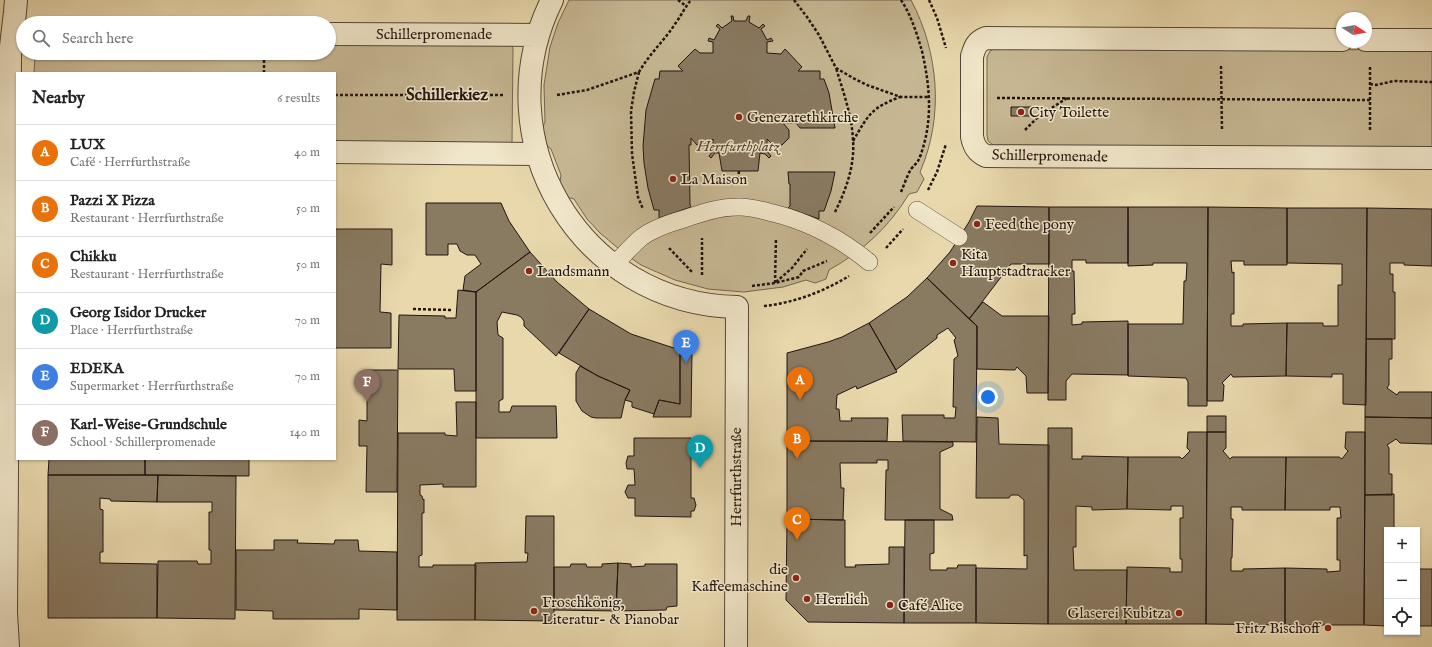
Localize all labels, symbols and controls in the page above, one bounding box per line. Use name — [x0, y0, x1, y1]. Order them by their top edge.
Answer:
north arrow — [1336, 12, 1372, 48]
search box — [16, 16, 336, 60]
street label: Schillerpromenade — [376, 25, 492, 44]
icon: search — [30, 27, 52, 49]
text: Search here — [62, 29, 133, 48]
district label: Schillerkiez — [406, 85, 488, 106]
text: Nearby — [32, 88, 85, 109]
text: 6 results — [277, 90, 320, 107]
place label: City Toilette — [1029, 103, 1109, 122]
marker: City Toilette — [1016, 107, 1026, 117]
place label: Genezarethkirche — [747, 108, 859, 127]
marker: Genezarethkirche — [734, 112, 744, 122]
text: LUX — [70, 135, 105, 154]
park label: Herrfurthplatz — [696, 137, 781, 156]
text: A — [41, 144, 49, 161]
text: 40 m — [294, 144, 320, 161]
street label: Schillerpromenade — [992, 145, 1108, 167]
text: Café · Herrfurthstraße — [70, 154, 190, 171]
place label: La Maison — [681, 170, 747, 189]
marker: La Maison — [668, 174, 678, 184]
text: Pazzi X Pizza — [70, 191, 155, 210]
text: B — [41, 200, 49, 217]
text: 50 m — [296, 200, 320, 217]
text: Restaurant · Herrfurthstraße — [70, 210, 224, 227]
place label: Feed the pony — [985, 215, 1075, 234]
marker: Feed the pony — [972, 219, 982, 229]
place label: Kita Hauptstadtracker — [961, 245, 1071, 281]
text: Chikku — [70, 247, 117, 266]
text: C — [40, 256, 50, 273]
text: 50 m — [296, 256, 320, 273]
marker: Kita Hauptstadtracker — [948, 258, 958, 268]
place label: Landsmann — [537, 262, 609, 281]
text: Restaurant · Herrfurthstraße — [70, 266, 224, 283]
marker: Landsmann — [524, 266, 534, 276]
text: Georg Isidor Drucker — [70, 303, 206, 322]
text: D — [40, 312, 50, 329]
text: 70 m — [295, 312, 320, 329]
text: Place · Herrfurthstraße — [70, 322, 193, 339]
pin: E — [673, 330, 699, 363]
text: EDEKA — [70, 359, 124, 378]
pin: A — [787, 367, 813, 400]
text: E — [40, 368, 50, 385]
text: 70 m — [295, 368, 320, 385]
pin: F — [354, 369, 380, 402]
text: Supermarket · Herrfurthstraße — [70, 378, 234, 395]
your location — [978, 387, 998, 407]
text: Karl-Weise-Grundschule — [70, 415, 227, 434]
text: F — [41, 424, 49, 441]
text: 140 m — [290, 424, 320, 441]
pin: B — [784, 426, 810, 459]
street label: Herrfurthstraße — [727, 427, 746, 527]
text: School · Schillerpromenade — [70, 434, 216, 451]
pin: D — [687, 435, 713, 468]
pin: C — [784, 507, 810, 540]
map controls — [1384, 527, 1420, 635]
button: + — [1384, 527, 1420, 563]
place label: die Kaffeemaschine — [691, 560, 788, 596]
button: − — [1384, 563, 1420, 599]
marker: die Kaffeemaschine — [791, 573, 801, 583]
place label: Herrlich — [815, 590, 868, 609]
place label: Froschkönig, Literatur- & Pianobar — [542, 593, 680, 629]
marker: Herrlich — [802, 594, 812, 604]
place label: Café Alice — [898, 596, 962, 615]
button: locate — [1384, 599, 1420, 635]
marker: Café Alice — [885, 600, 895, 610]
place label: Glaserei Kubitza — [1068, 604, 1172, 623]
marker: Froschkönig, Literatur- & Pianobar — [529, 606, 539, 616]
marker: Glaserei Kubitza — [1174, 608, 1184, 618]
place label: Fritz Bischoff — [1235, 619, 1322, 638]
marker: Fritz Bischoff — [1323, 623, 1333, 633]

